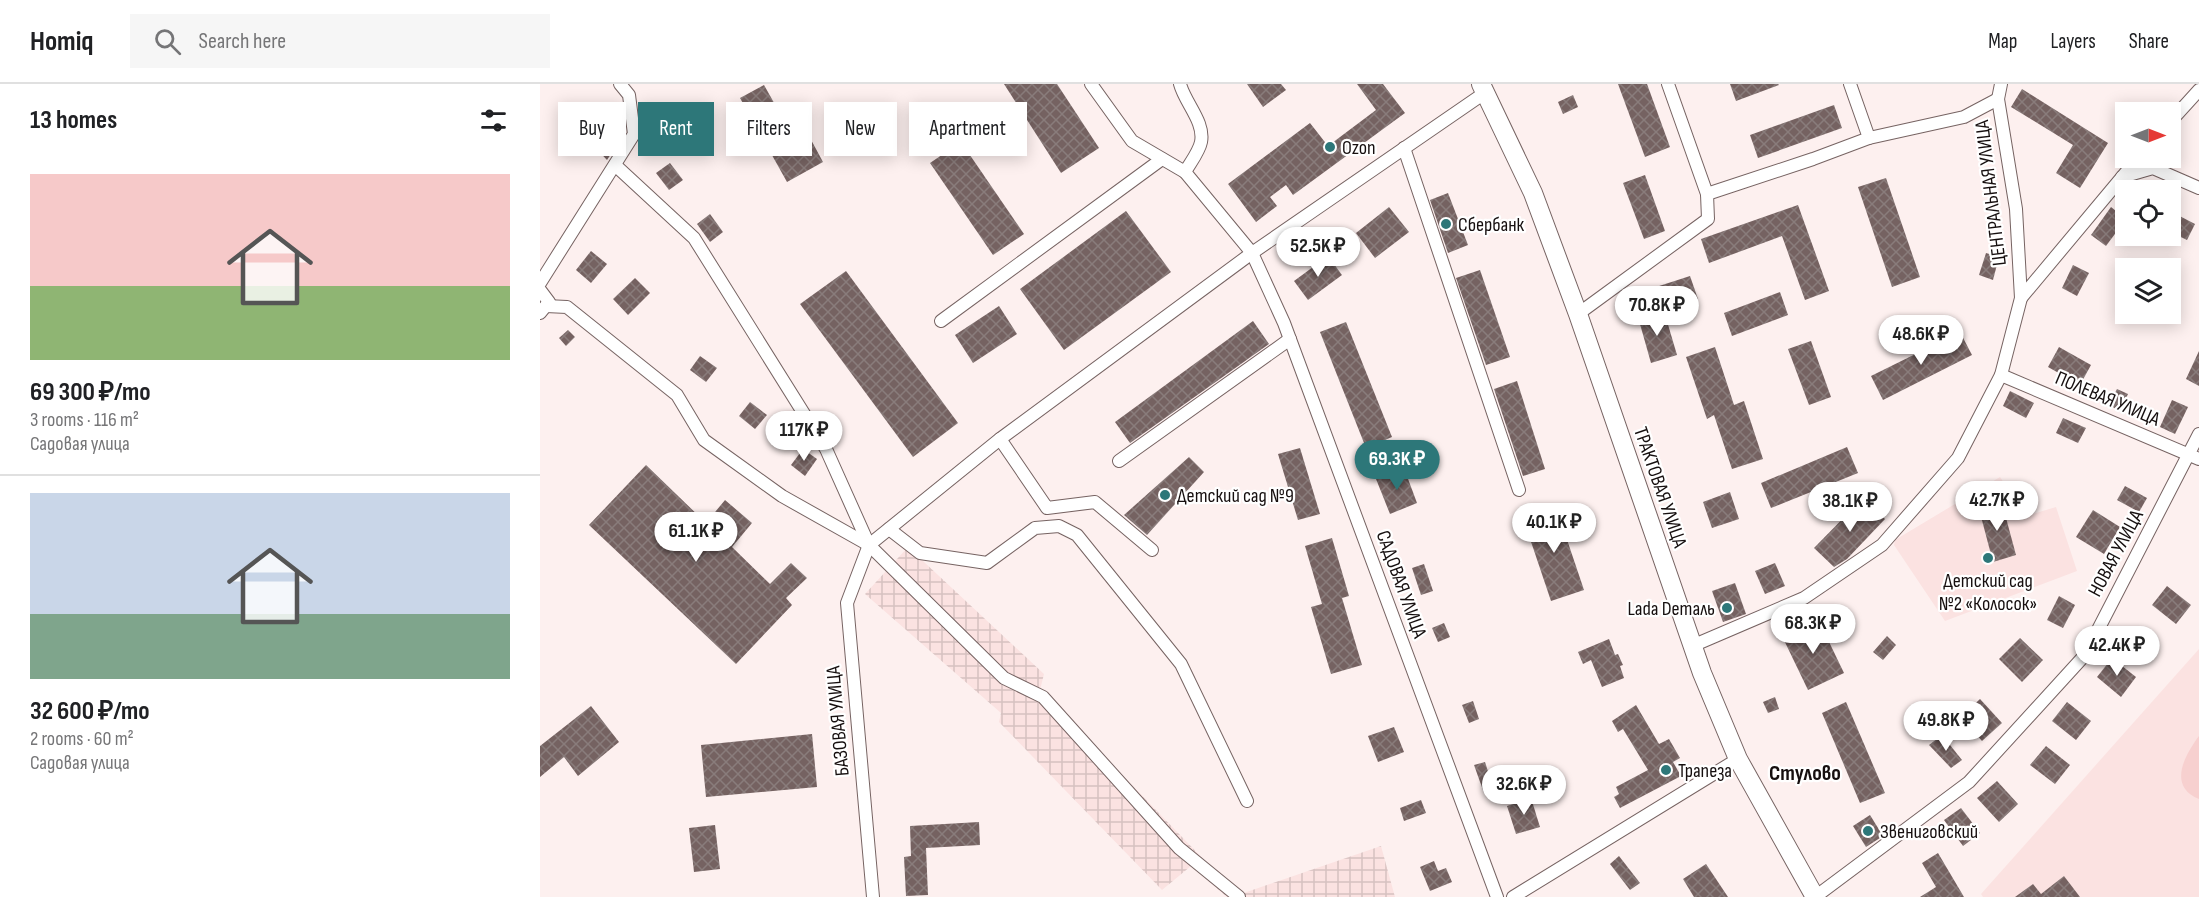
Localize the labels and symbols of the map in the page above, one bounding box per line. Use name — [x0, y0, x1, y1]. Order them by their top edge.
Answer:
north arrow — [2115, 102, 2181, 168]
street label: ЦЕНТРАЛЬНАЯ УЛИЦА — [1970, 118, 2012, 267]
place label: Ozon — [1342, 136, 1376, 160]
marker: Ozon — [1323, 140, 1337, 154]
place label: Сбербанк — [1458, 213, 1525, 237]
marker: Сбербанк — [1439, 217, 1453, 231]
pin: 52.5K ₽ — [1263, 227, 1373, 278]
pin: 70.8K ₽ — [1602, 286, 1712, 337]
pin: 48.6K ₽ — [1866, 315, 1976, 366]
street label: ПОЛЕВАЯ УЛИЦА — [2052, 366, 2164, 432]
pin: 117K ₽ — [755, 411, 853, 462]
street label: ТРАКТОВАЯ УЛИЦА — [1628, 424, 1692, 551]
pin: 69.3K ₽ — [1342, 440, 1452, 491]
pin: 42.7K ₽ — [1942, 481, 2052, 532]
pin: 38.1K ₽ — [1795, 482, 1905, 533]
place label: Детский сад №9 — [1177, 484, 1294, 508]
marker: Детский сад №9 — [1158, 488, 1172, 502]
pin: 40.1K ₽ — [1499, 503, 1609, 554]
street label: НОВАЯ УЛИЦА — [2083, 506, 2149, 601]
pin: 61.1K ₽ — [641, 512, 751, 563]
street label: САДОВАЯ УЛИЦА — [1370, 527, 1432, 642]
marker: Детский сад №2 «Колосок» — [1981, 551, 1995, 565]
place label: Детский сад №2 «Колосок» — [1939, 569, 2037, 616]
place label: Lada Dеталь — [1627, 597, 1715, 621]
marker: Lada Dеталь — [1720, 601, 1734, 615]
pin: 68.3K ₽ — [1758, 604, 1868, 655]
pin: 42.4K ₽ — [2062, 626, 2172, 677]
street label: БАЗОВАЯ УЛИЦА — [821, 664, 855, 777]
pin: 49.8K ₽ — [1891, 701, 2001, 752]
place label: Трапеза — [1678, 759, 1732, 783]
district label: Стулово — [1769, 760, 1841, 787]
marker: Трапеза — [1659, 763, 1673, 777]
pin: 32.6K ₽ — [1469, 765, 1579, 816]
place label: Звениговский — [1880, 820, 1978, 844]
marker: Звениговский — [1861, 824, 1875, 838]

